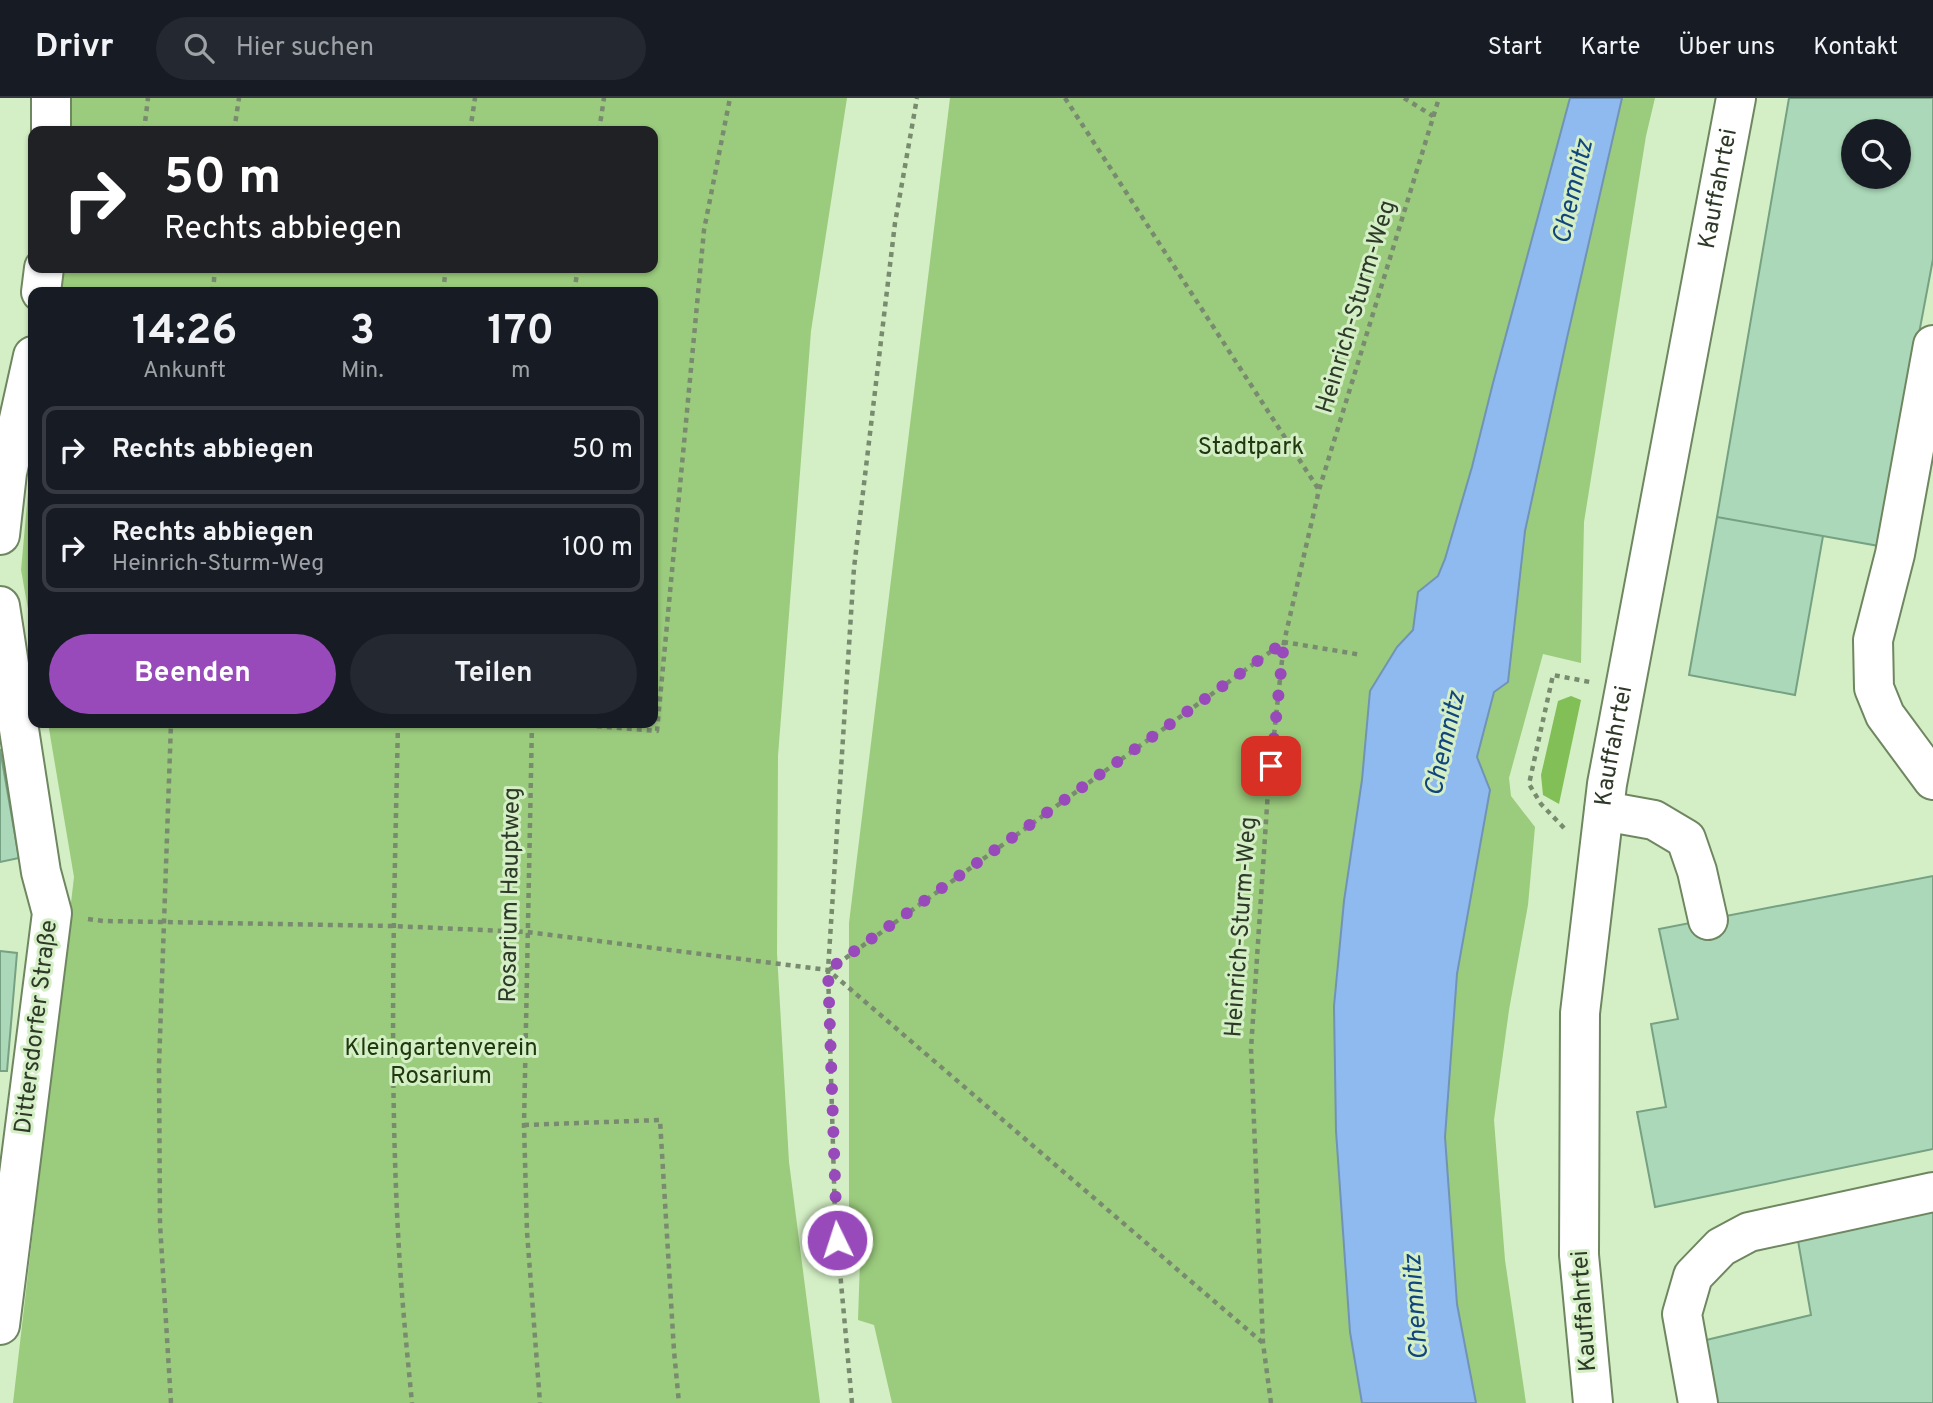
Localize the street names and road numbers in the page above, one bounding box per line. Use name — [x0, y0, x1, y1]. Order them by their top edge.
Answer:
street label: Kauffahrtei — [1693, 126, 1745, 251]
street label: Heinrich-Sturm-Weg — [1310, 197, 1404, 417]
street label: Kauffahrtei — [1590, 683, 1640, 808]
street label: Rosarium Hauptweg — [494, 787, 528, 1003]
street label: Heinrich-Sturm-Weg — [1219, 816, 1265, 1038]
street label: Dittersdorfer Straße — [9, 918, 65, 1136]
street label: Kauffahrtei — [1566, 1249, 1604, 1373]

